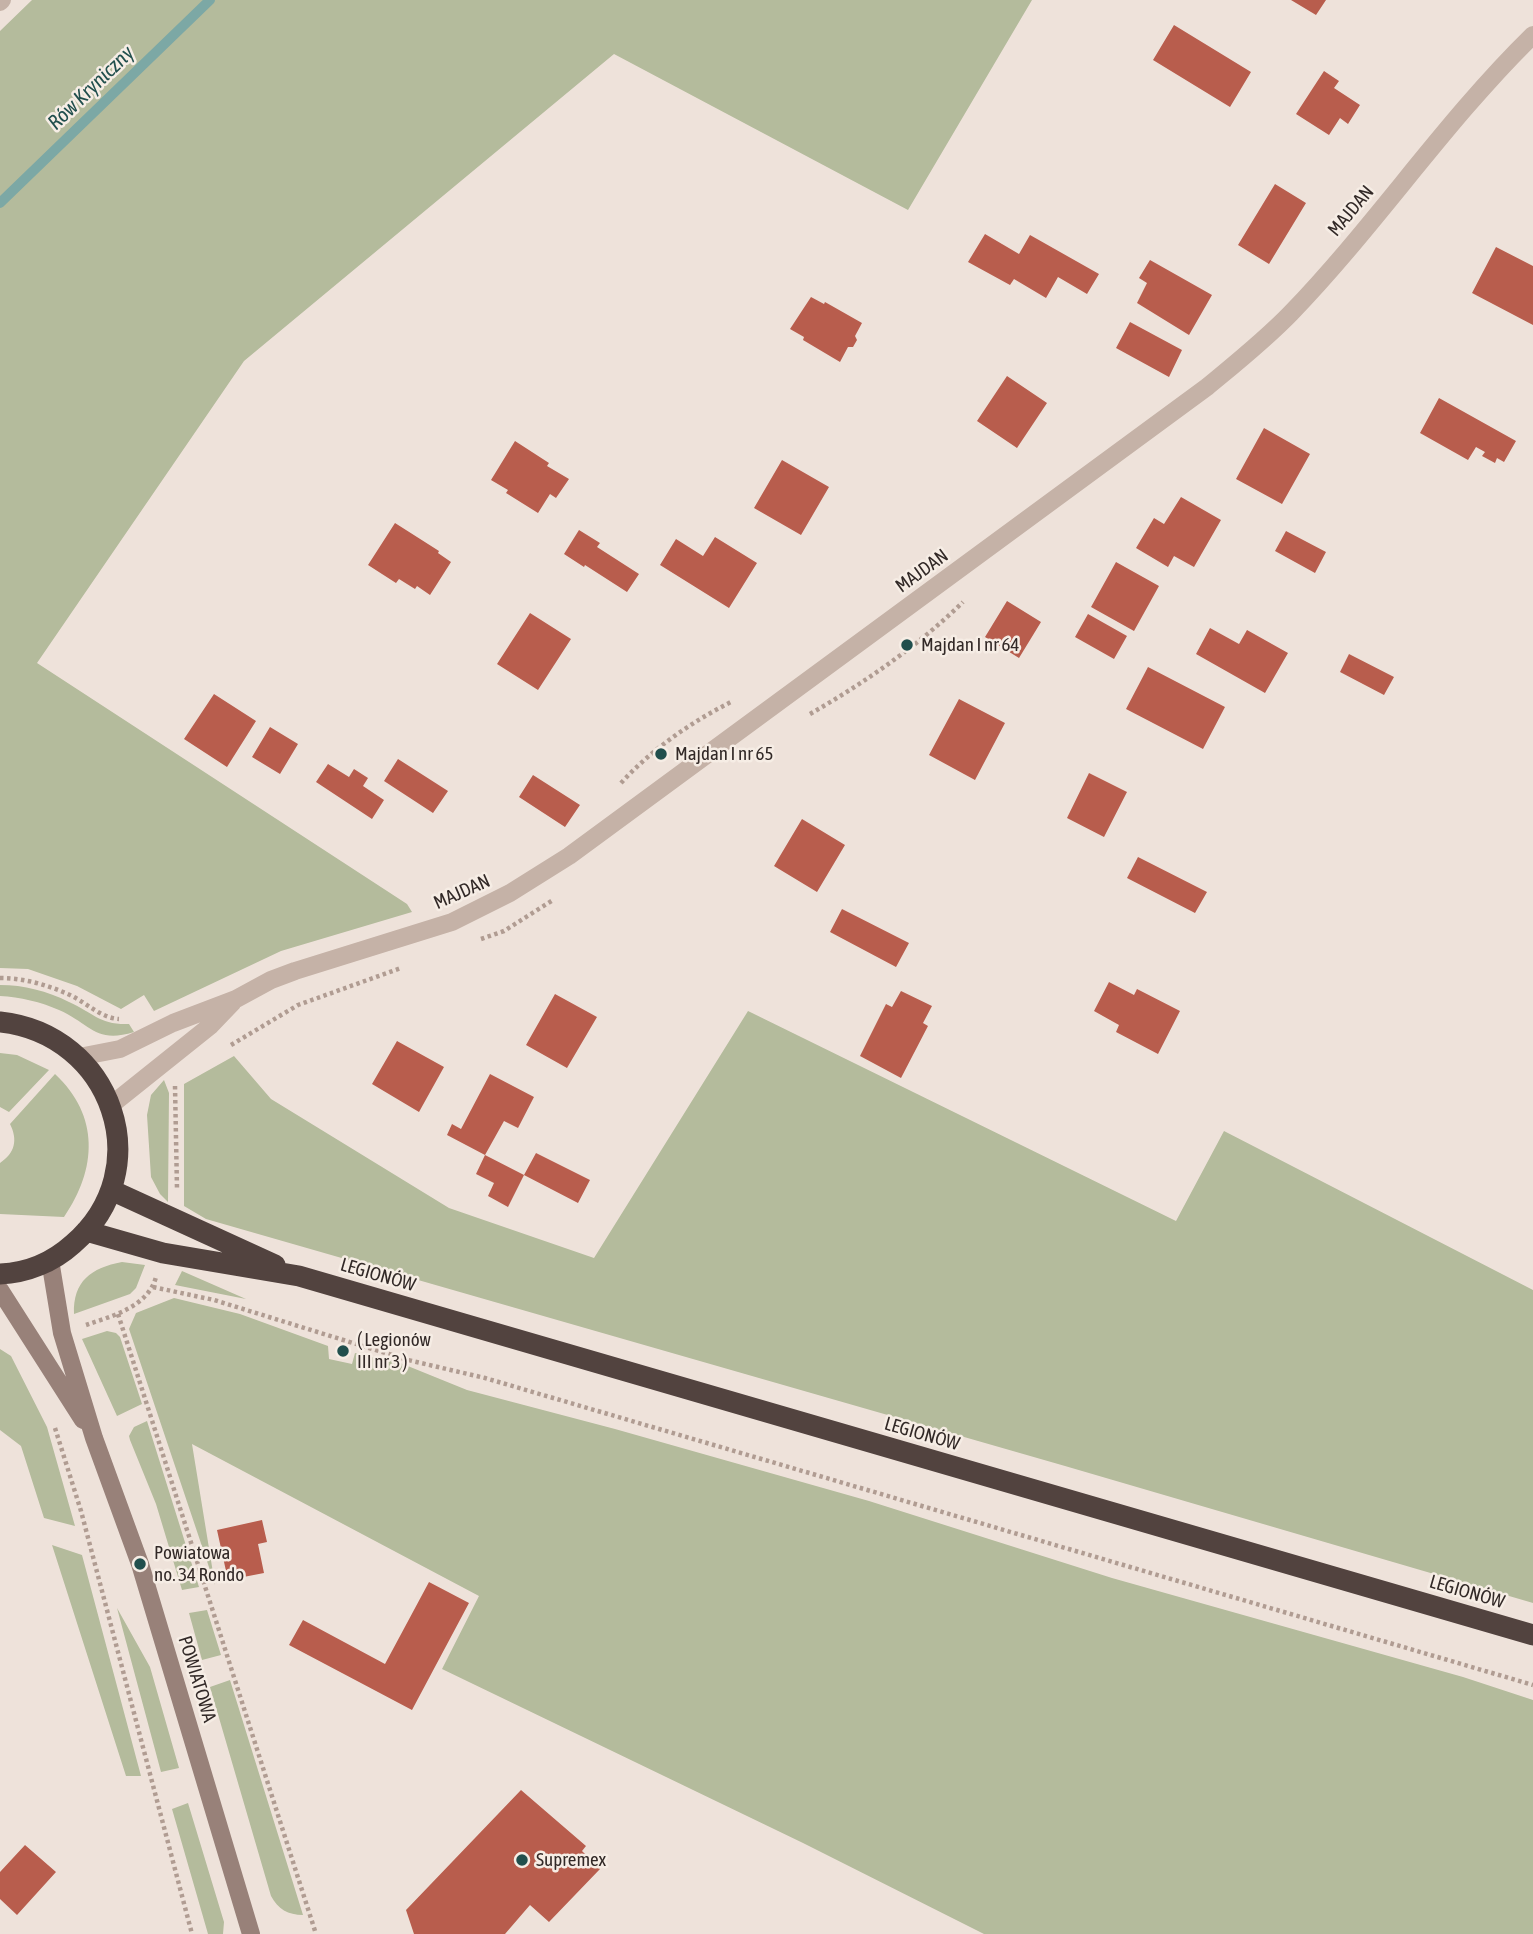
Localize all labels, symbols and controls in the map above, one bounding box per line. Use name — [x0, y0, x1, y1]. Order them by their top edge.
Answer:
water label: Rów Kryniczny — [43, 41, 139, 135]
street label: MAJDAN — [1323, 181, 1379, 241]
street label: MAJDAN — [891, 544, 953, 598]
place label: Majdan I nr 64 — [921, 634, 1019, 656]
marker: Majdan I nr 64 — [899, 637, 915, 653]
place label: Majdan I nr 65 — [675, 743, 773, 765]
marker: Majdan I nr 65 — [653, 746, 669, 762]
street label: MAJDAN — [430, 870, 494, 914]
street label: LEGIONÓW — [338, 1253, 418, 1297]
place label: ( Legionów III nr 3 ) — [357, 1329, 431, 1373]
marker: ( Legionów III nr 3 ) — [335, 1343, 351, 1359]
street label: LEGIONÓW — [882, 1412, 962, 1456]
place label: Powiatowa no. 34 Rondo — [154, 1542, 244, 1586]
marker: Powiatowa no. 34 Rondo — [132, 1556, 148, 1572]
street label: LEGIONÓW — [1427, 1570, 1507, 1614]
street label: POWIATOWA — [173, 1633, 221, 1725]
place label: Supremex — [536, 1849, 606, 1871]
marker: Supremex — [514, 1852, 530, 1868]

